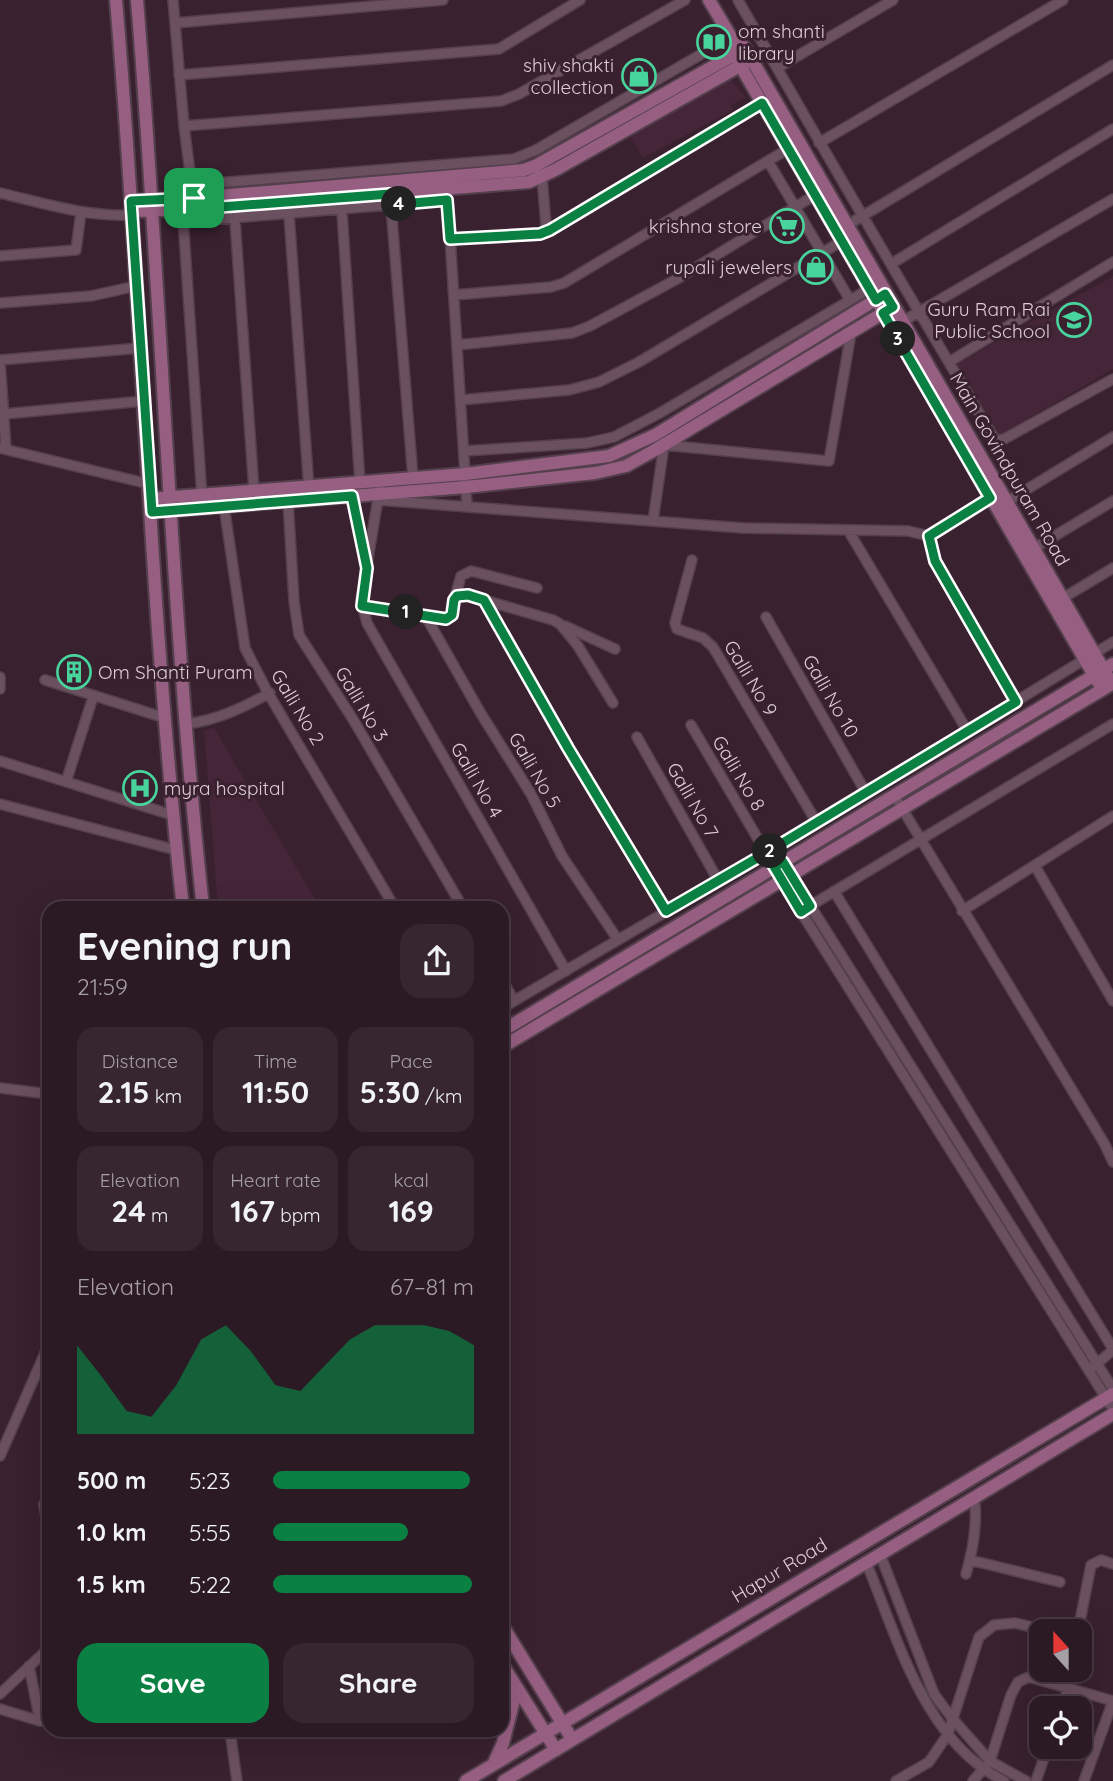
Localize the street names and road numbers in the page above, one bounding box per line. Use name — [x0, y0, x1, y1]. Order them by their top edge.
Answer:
street label: Main Govindpuram Road — [945, 368, 1075, 570]
street label: Galli No 9 — [719, 636, 783, 720]
street label: Galli No 10 — [798, 650, 864, 742]
street label: Galli No 3 — [330, 662, 394, 746]
street label: Galli No 2 — [266, 665, 330, 749]
street label: Galli No 5 — [504, 728, 566, 812]
street label: Galli No 8 — [707, 731, 771, 815]
street label: Galli No 4 — [446, 738, 508, 822]
street label: Galli No 7 — [662, 758, 724, 842]
street label: Hapur Road — [727, 1532, 831, 1608]

